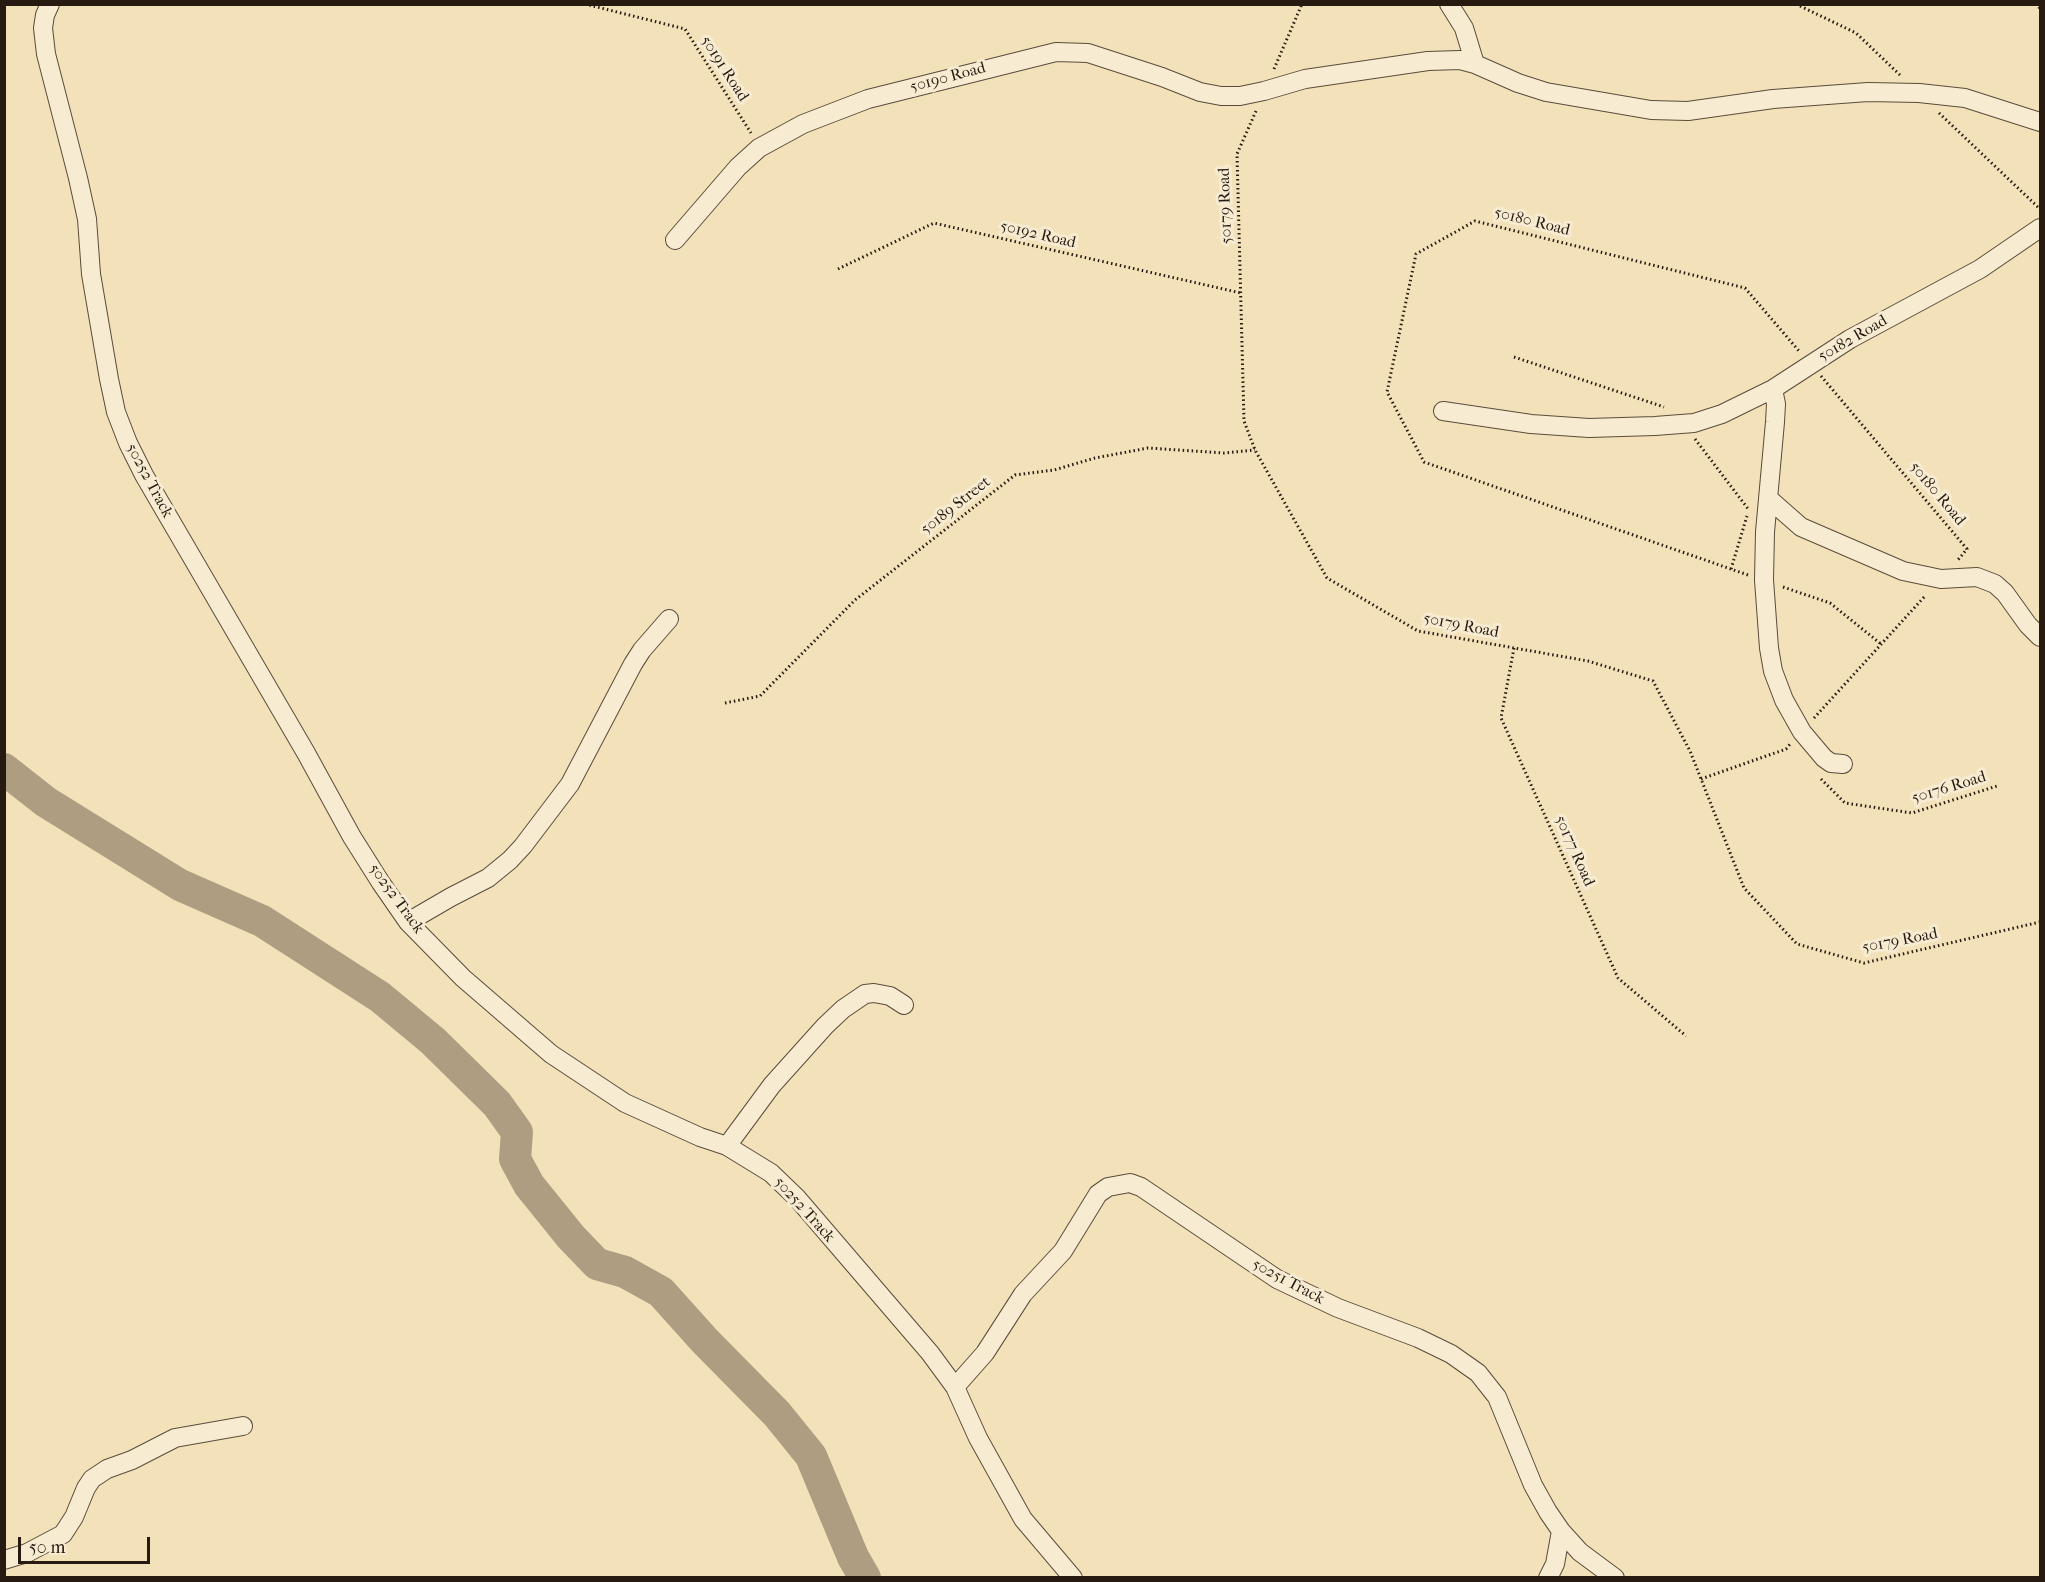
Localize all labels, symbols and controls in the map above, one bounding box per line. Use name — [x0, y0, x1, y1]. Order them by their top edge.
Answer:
street label: 50191 Road — [696, 33, 752, 105]
street label: 50190 Road — [908, 59, 988, 97]
street label: 50179 Road — [1215, 167, 1237, 245]
street label: 50180 Road — [1492, 203, 1572, 241]
street label: 50192 Road — [998, 217, 1078, 253]
street label: 50182 Road — [1815, 312, 1891, 366]
street label: 50252 Track — [121, 440, 177, 522]
street label: 50180 Road — [1905, 458, 1969, 530]
street label: 50189 Street — [917, 473, 995, 539]
street label: 50179 Road — [1422, 609, 1500, 643]
street label: 50176 Road — [1910, 768, 1988, 808]
street label: 50177 Road — [1550, 812, 1598, 890]
street label: 50252 Track — [364, 860, 428, 938]
street label: 50179 Road — [1861, 924, 1939, 958]
street label: 50252 Track — [770, 1173, 838, 1247]
street label: 50251 Track — [1249, 1255, 1327, 1309]
scale bar — [21, 1525, 153, 1563]
text: 50 m — [29, 1537, 65, 1558]

